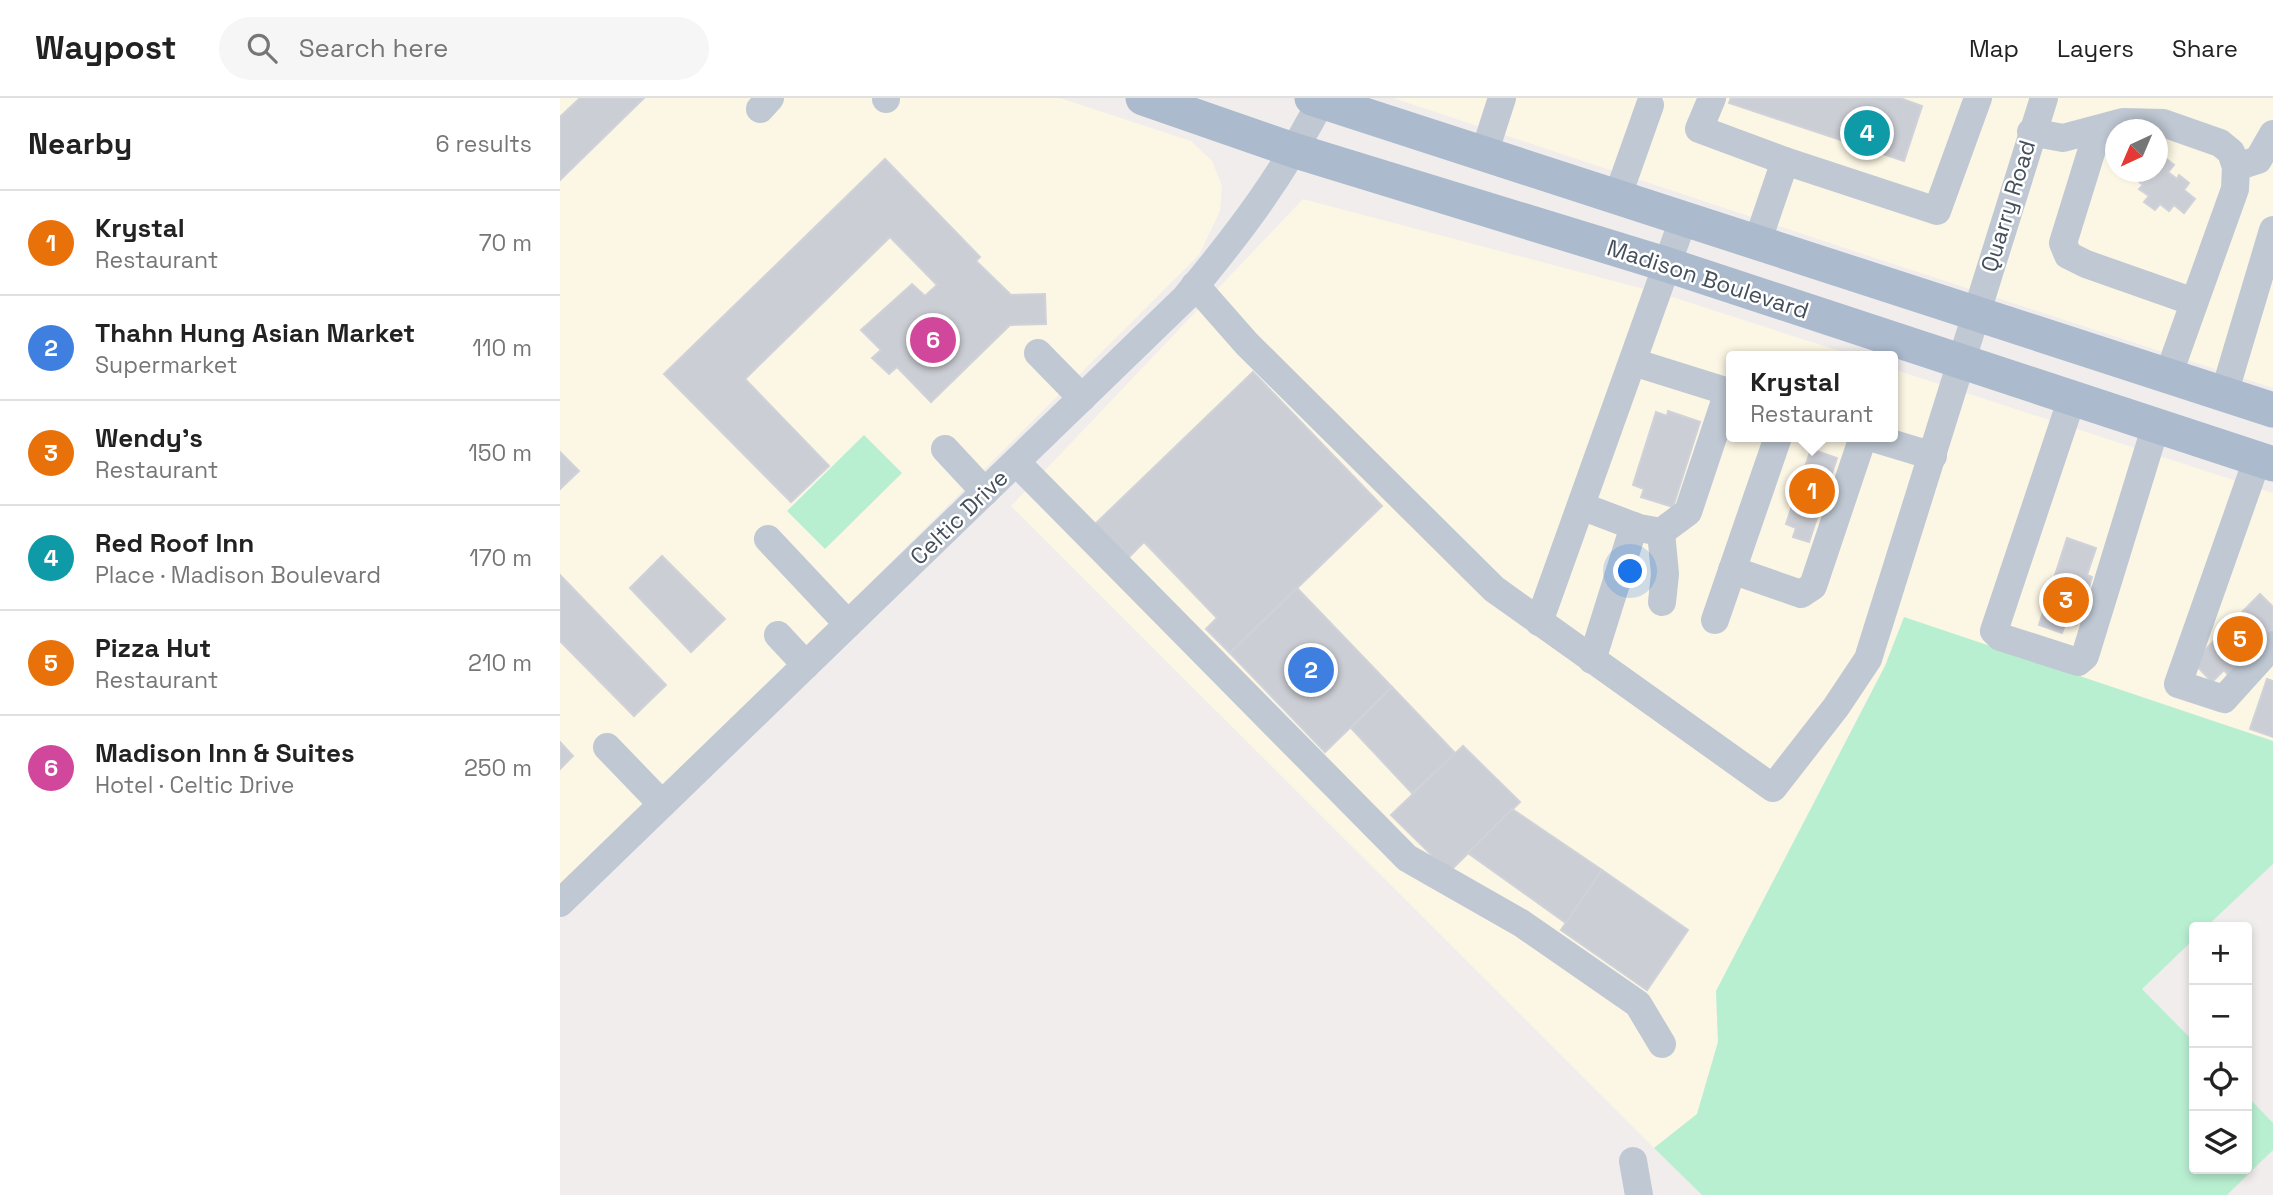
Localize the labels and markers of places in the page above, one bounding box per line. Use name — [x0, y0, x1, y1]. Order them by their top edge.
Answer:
pin: 4 — [1844, 107, 1890, 159]
pin: 6 — [910, 314, 956, 366]
pin: 1 — [1789, 465, 1835, 517]
pin: 3 — [2043, 574, 2089, 626]
pin: 5 — [2217, 613, 2263, 665]
pin: 2 — [1288, 644, 1334, 696]

